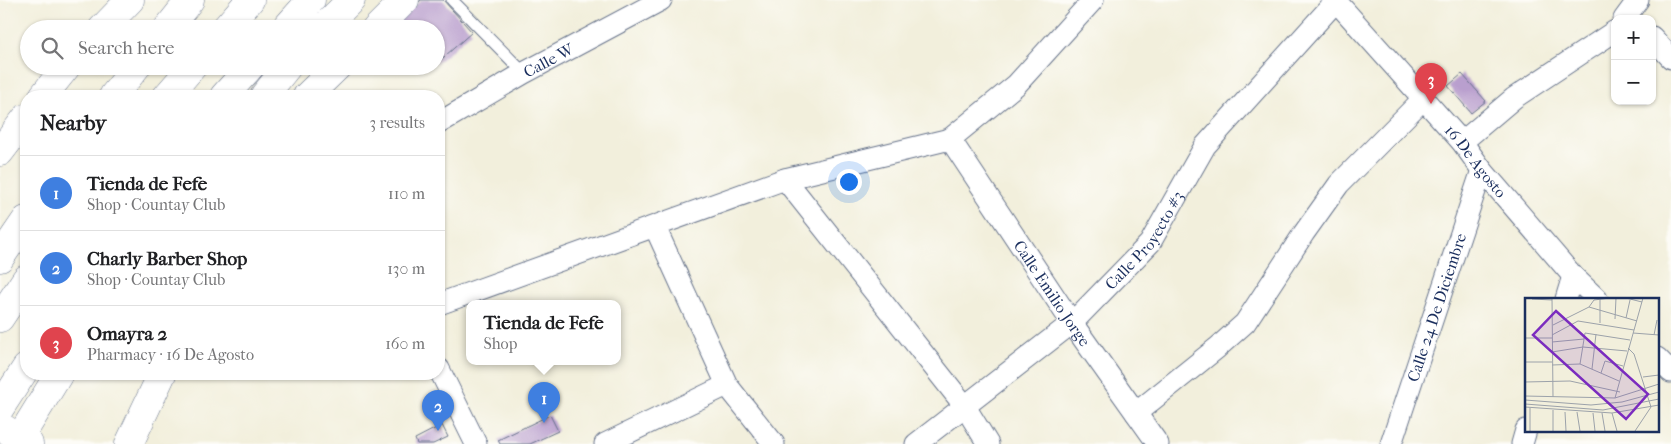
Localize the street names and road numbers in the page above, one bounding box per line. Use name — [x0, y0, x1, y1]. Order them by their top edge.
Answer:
street label: Calle W — [520, 39, 578, 82]
street label: 16 De Agosto — [1441, 121, 1510, 202]
street label: Calle Proyecto #3 — [1101, 188, 1188, 294]
street label: Calle 24 De Diciembre — [1403, 231, 1470, 384]
street label: Calle Emilio Jorge — [1010, 237, 1094, 350]

